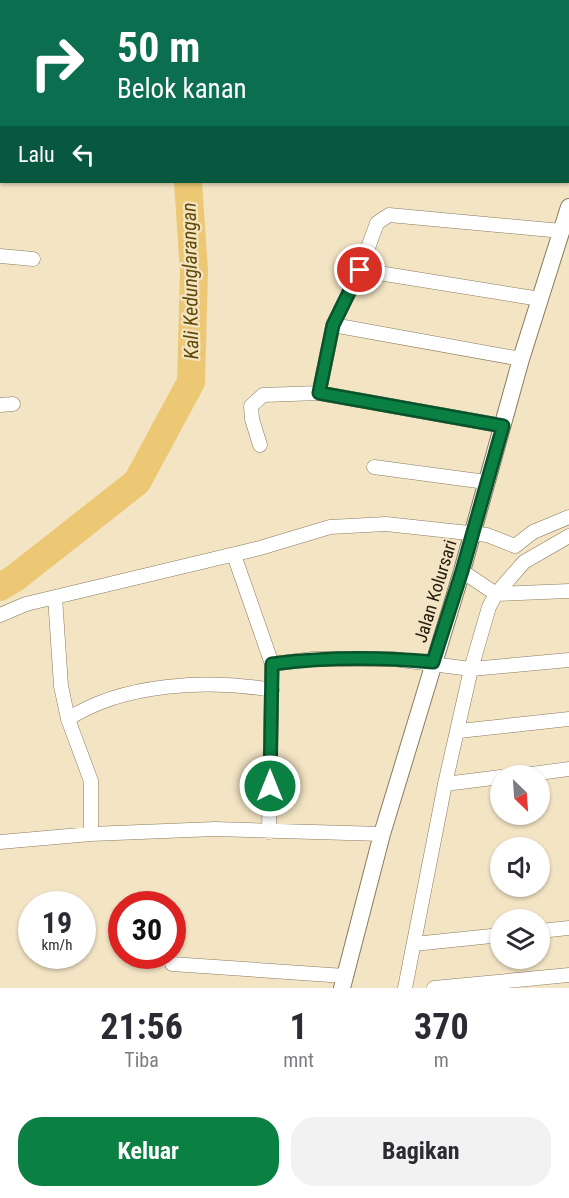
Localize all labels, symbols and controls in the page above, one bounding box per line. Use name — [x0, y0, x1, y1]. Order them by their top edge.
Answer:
text: 50 m — [117, 23, 200, 72]
icon: right — [18, 24, 96, 102]
text: Belok kanan — [117, 73, 247, 105]
icon: left — [67, 138, 100, 171]
text: Lalu — [18, 142, 55, 167]
water label: Kali Kedunglarangan — [177, 202, 203, 360]
pin — [334, 244, 385, 295]
icon: arrive — [343, 253, 376, 286]
street label: Jalan Kolursari — [409, 537, 461, 645]
position arrow — [238, 754, 302, 818]
north arrow — [490, 765, 550, 825]
map controls — [490, 765, 550, 969]
button: sound — [490, 837, 550, 897]
speed limit sign: 30 — [108, 891, 186, 969]
text: 19 — [42, 905, 72, 940]
button: layers — [490, 909, 550, 969]
text: km/h — [42, 936, 72, 954]
text: 21:56 — [100, 1006, 183, 1048]
text: 1 — [289, 1006, 308, 1048]
text: 370 — [414, 1006, 469, 1048]
text: Tiba — [124, 1048, 159, 1072]
text: mnt — [283, 1048, 314, 1072]
text: m — [434, 1048, 449, 1072]
button: Keluar — [18, 1117, 279, 1186]
button: Bagikan — [291, 1117, 551, 1186]

